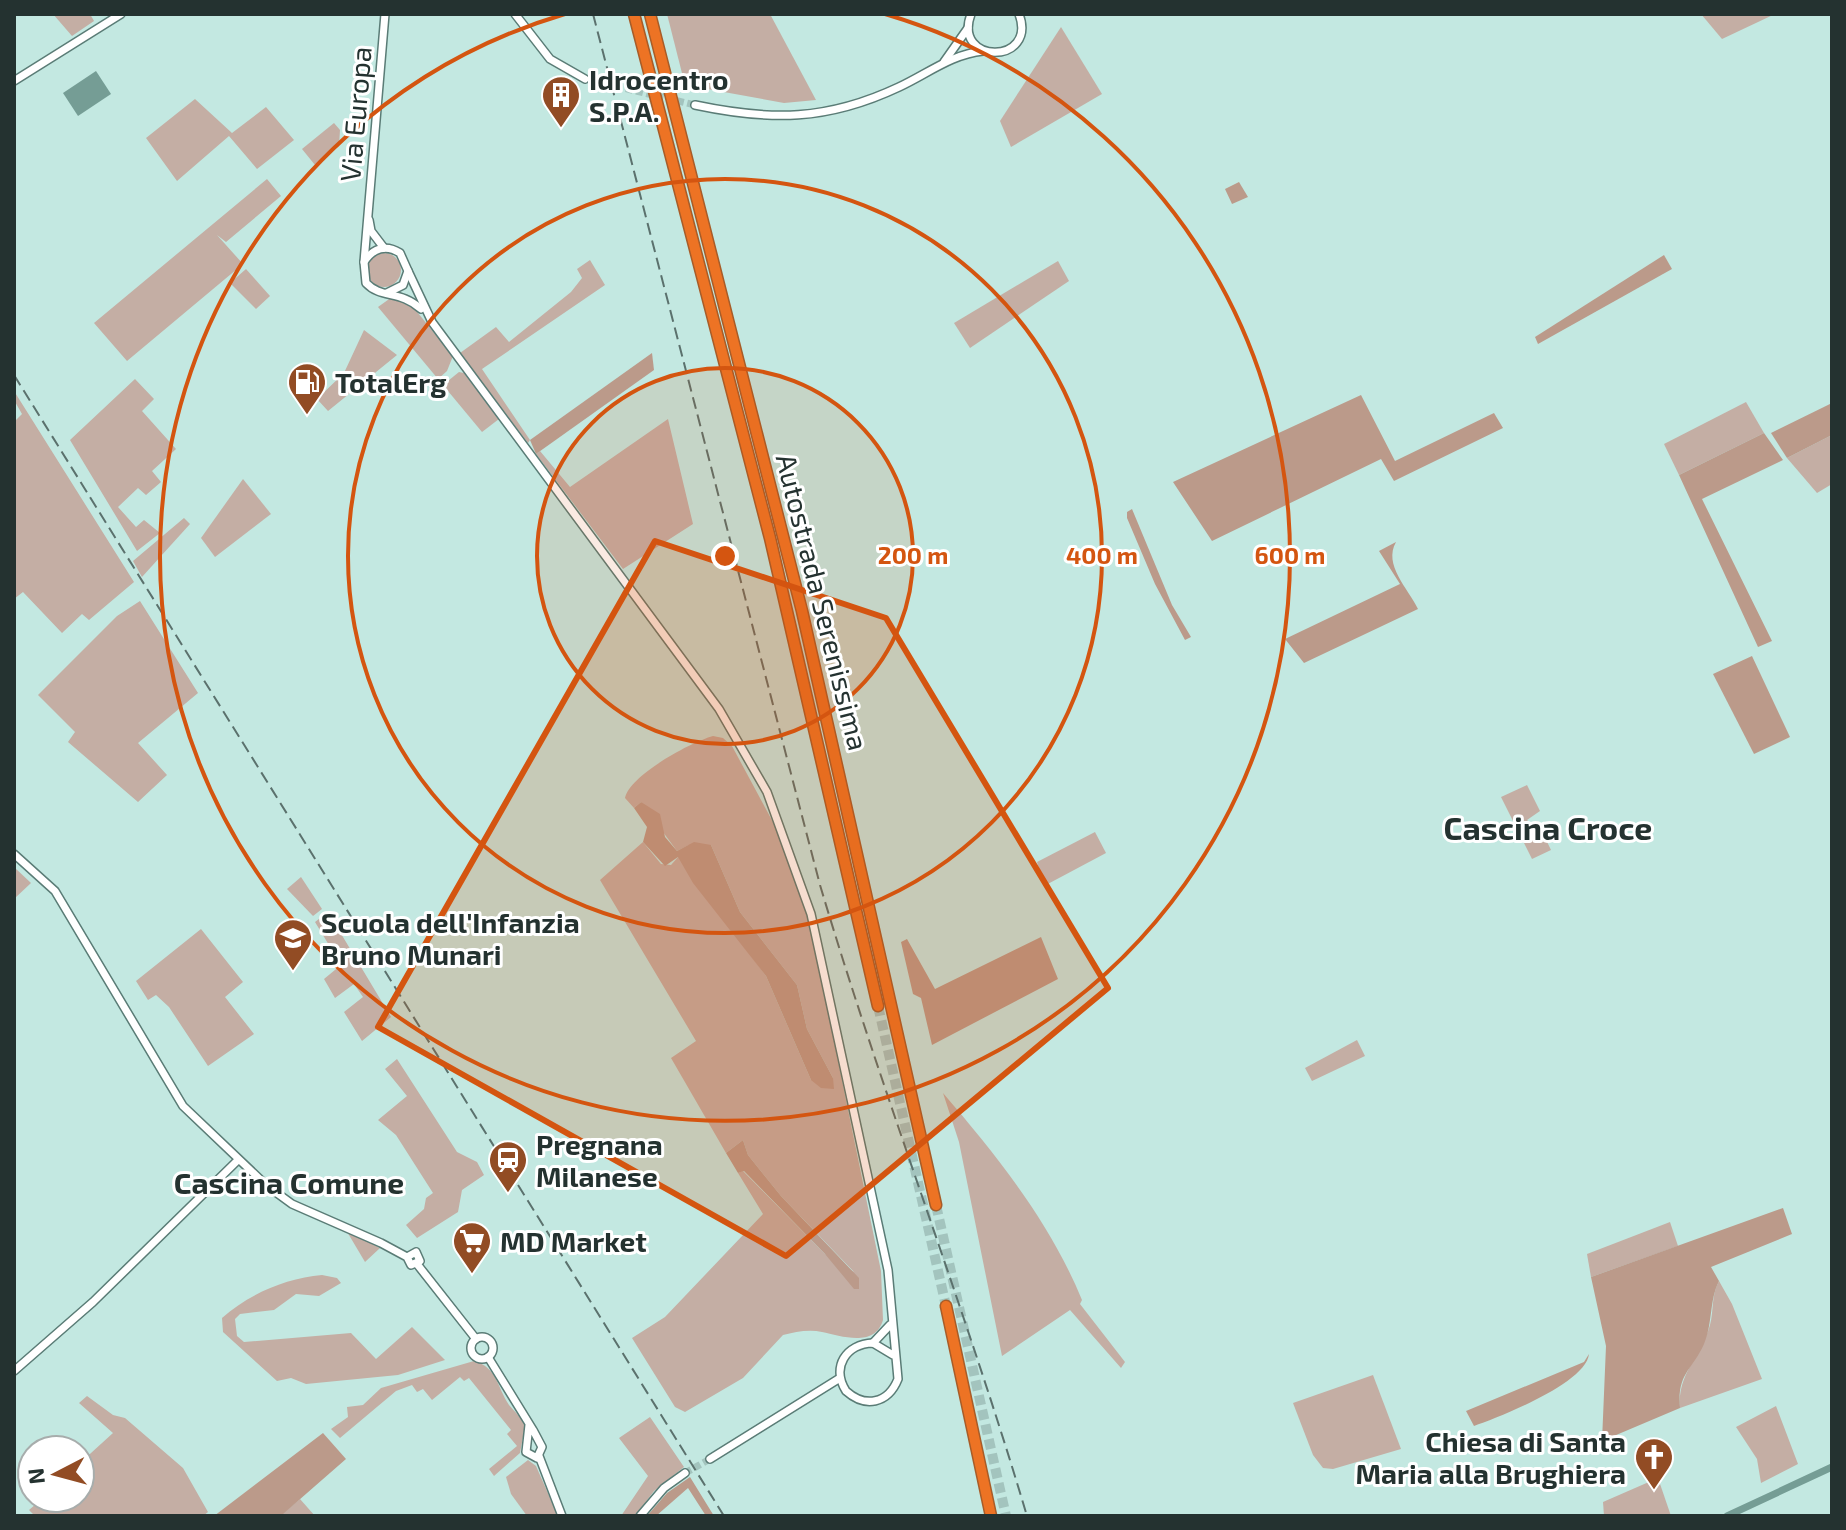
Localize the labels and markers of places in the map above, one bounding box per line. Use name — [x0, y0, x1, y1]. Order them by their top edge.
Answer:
place label: Idrocentro S.P.A. — [589, 62, 729, 128]
building icon: Idrocentro S.P.A. — [540, 74, 582, 129]
fuel station icon: TotalErg — [286, 361, 328, 416]
place label: TotalErg — [335, 365, 446, 399]
centre of rings — [711, 542, 739, 570]
place label: Scuola dell'Infanzia Bruno Munari — [321, 905, 580, 971]
school or university icon: Scuola dell'Infanzia Bruno Munari — [272, 917, 314, 972]
place label: Pregnana Milanese — [536, 1127, 663, 1193]
station icon: Pregnana Milanese — [487, 1139, 529, 1194]
supermarket icon: MD Market — [451, 1220, 493, 1275]
place label: MD Market — [500, 1224, 647, 1258]
place label: Chiesa di Santa Maria alla Brughiera — [1355, 1424, 1626, 1490]
church icon: Chiesa di Santa Maria alla Brughiera — [1633, 1436, 1675, 1491]

